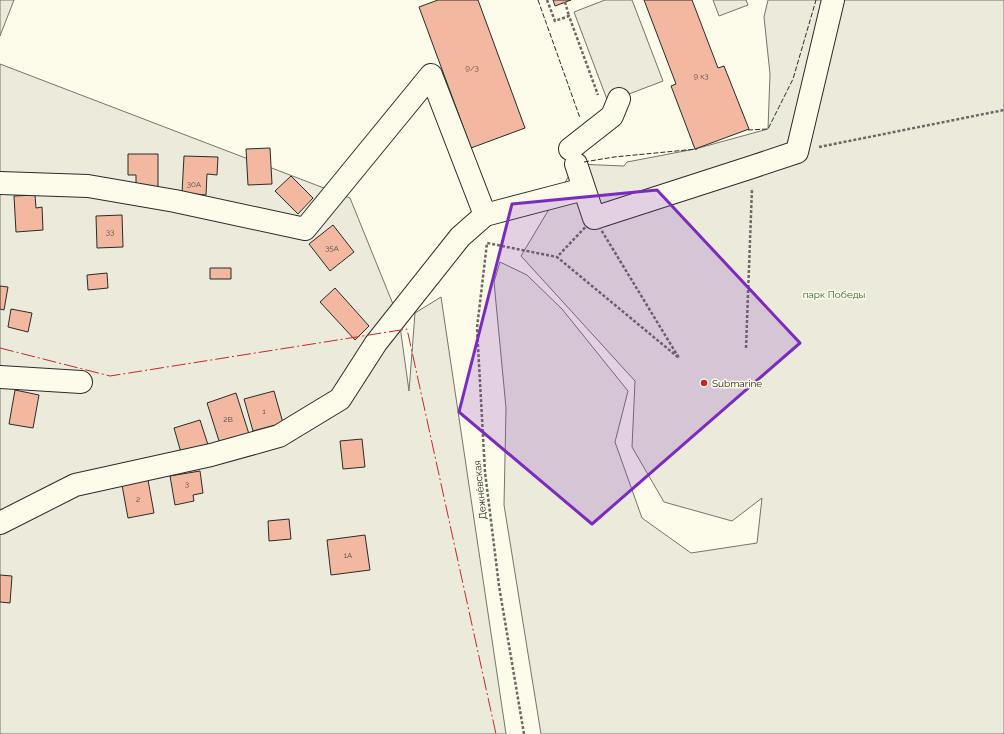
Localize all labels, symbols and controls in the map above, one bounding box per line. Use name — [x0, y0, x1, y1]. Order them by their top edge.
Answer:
house number: 9/3 — [465, 63, 479, 73]
house number: 9 к3 — [693, 71, 709, 81]
house number: 30А — [187, 179, 202, 189]
house number: 33 — [106, 227, 114, 237]
house number: 35А — [325, 243, 340, 253]
park label: парк Победы — [803, 289, 866, 300]
marker: Submarine — [699, 378, 709, 388]
place label: Submarine — [712, 378, 762, 389]
house number: 1 — [262, 406, 266, 416]
house number: 2В — [223, 414, 233, 424]
street label: Дежнёвская — [471, 460, 489, 520]
house number: 3 — [185, 479, 189, 489]
house number: 2 — [136, 494, 140, 504]
house number: 1А — [344, 550, 353, 560]

